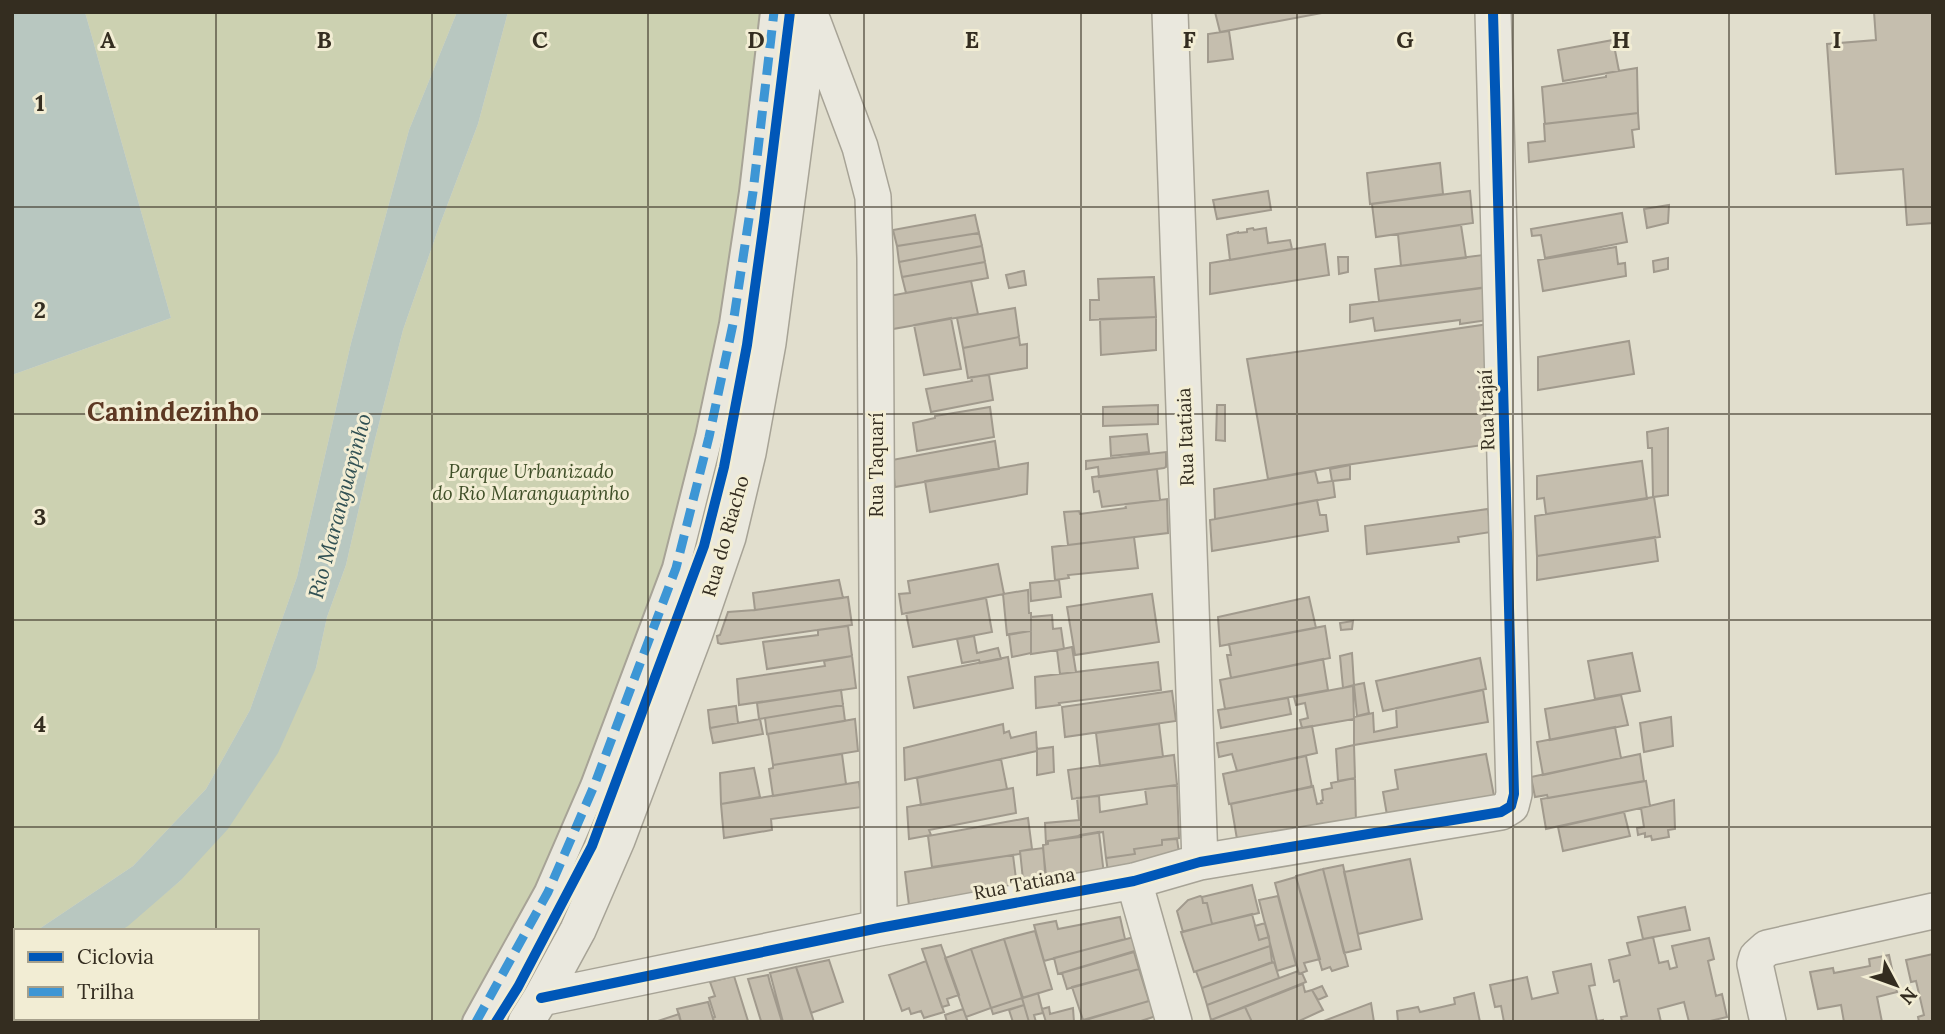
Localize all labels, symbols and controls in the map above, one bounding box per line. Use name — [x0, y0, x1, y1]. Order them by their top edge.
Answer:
text: A — [100, 25, 116, 54]
text: B — [316, 25, 332, 54]
text: C — [532, 25, 548, 54]
text: D — [747, 25, 765, 54]
text: E — [965, 25, 979, 54]
text: F — [1182, 25, 1196, 54]
text: G — [1396, 25, 1414, 54]
text: H — [1612, 25, 1630, 54]
text: I — [1833, 25, 1841, 54]
text: 1 — [35, 88, 45, 117]
text: 2 — [34, 295, 46, 324]
street label: Rua Itajaí — [1473, 369, 1499, 451]
street label: Rua Itatiaia — [1171, 387, 1199, 487]
district label: Canindezinho — [87, 395, 259, 428]
water label: Rio Maranguapinho — [302, 411, 377, 601]
street label: Rua Taquarí — [864, 412, 888, 518]
park label: Parque Urbanizado do Rio Maranguapinho — [432, 459, 630, 505]
street label: Rua do Riacho — [696, 473, 754, 599]
text: 3 — [34, 502, 46, 531]
text: 4 — [34, 709, 46, 738]
street label: Rua Tatiana — [971, 861, 1077, 905]
legend — [14, 929, 259, 1020]
text: Ciclovia — [77, 943, 154, 970]
north arrow — [1861, 950, 1931, 1020]
text: Trilha — [77, 978, 134, 1005]
text: N — [1895, 983, 1923, 1010]

